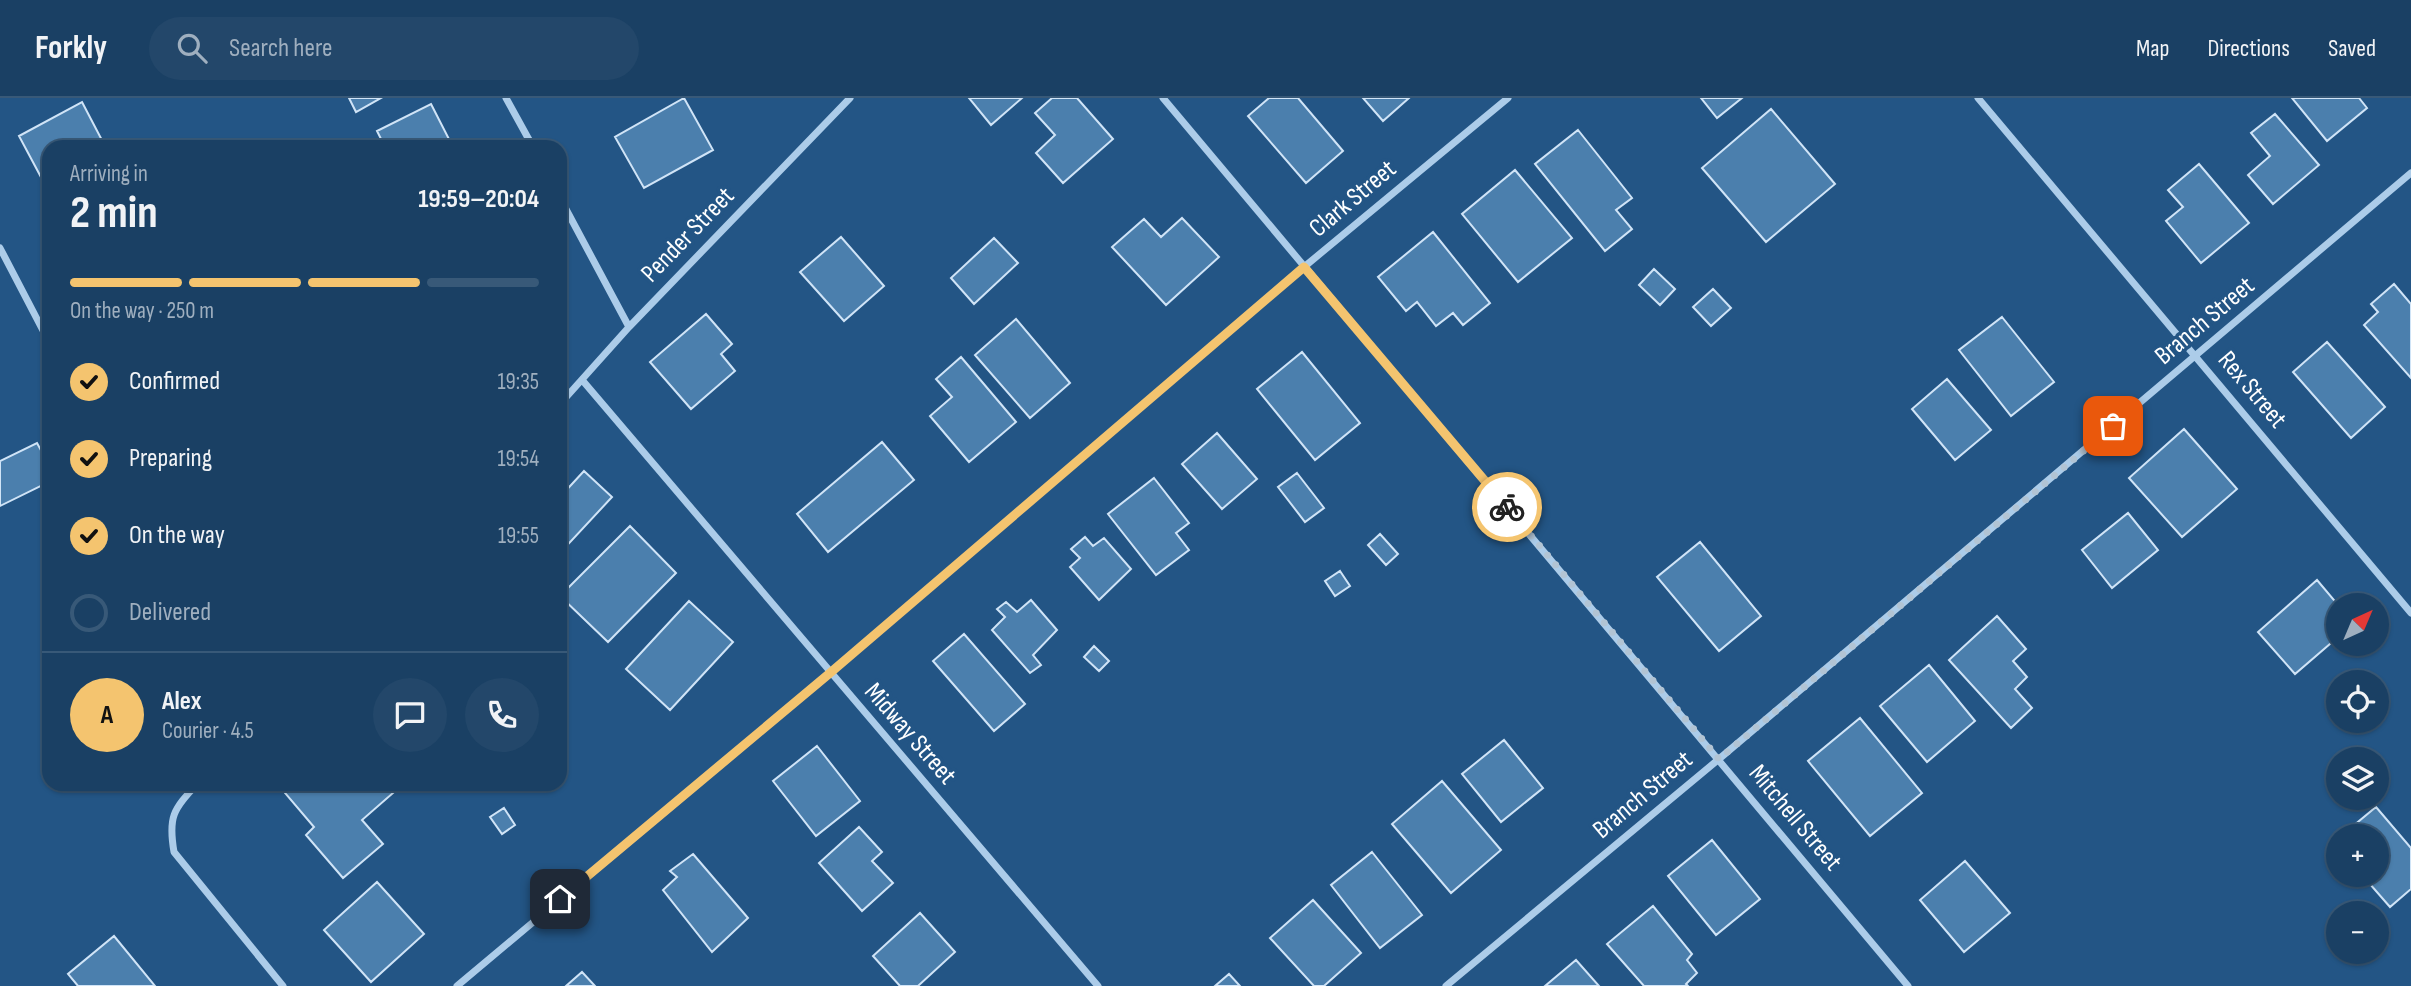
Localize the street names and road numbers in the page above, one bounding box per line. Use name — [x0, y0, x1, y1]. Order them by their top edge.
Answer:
street label: Clark Street — [1303, 154, 1403, 244]
street label: Pender Street — [635, 181, 741, 289]
street label: Branch Street — [2149, 270, 2261, 372]
street label: Rex Street — [2211, 345, 2293, 435]
street label: Midway Street — [858, 677, 962, 791]
street label: Branch Street — [1587, 744, 1699, 846]
street label: Mitchell Street — [1742, 759, 1848, 877]

